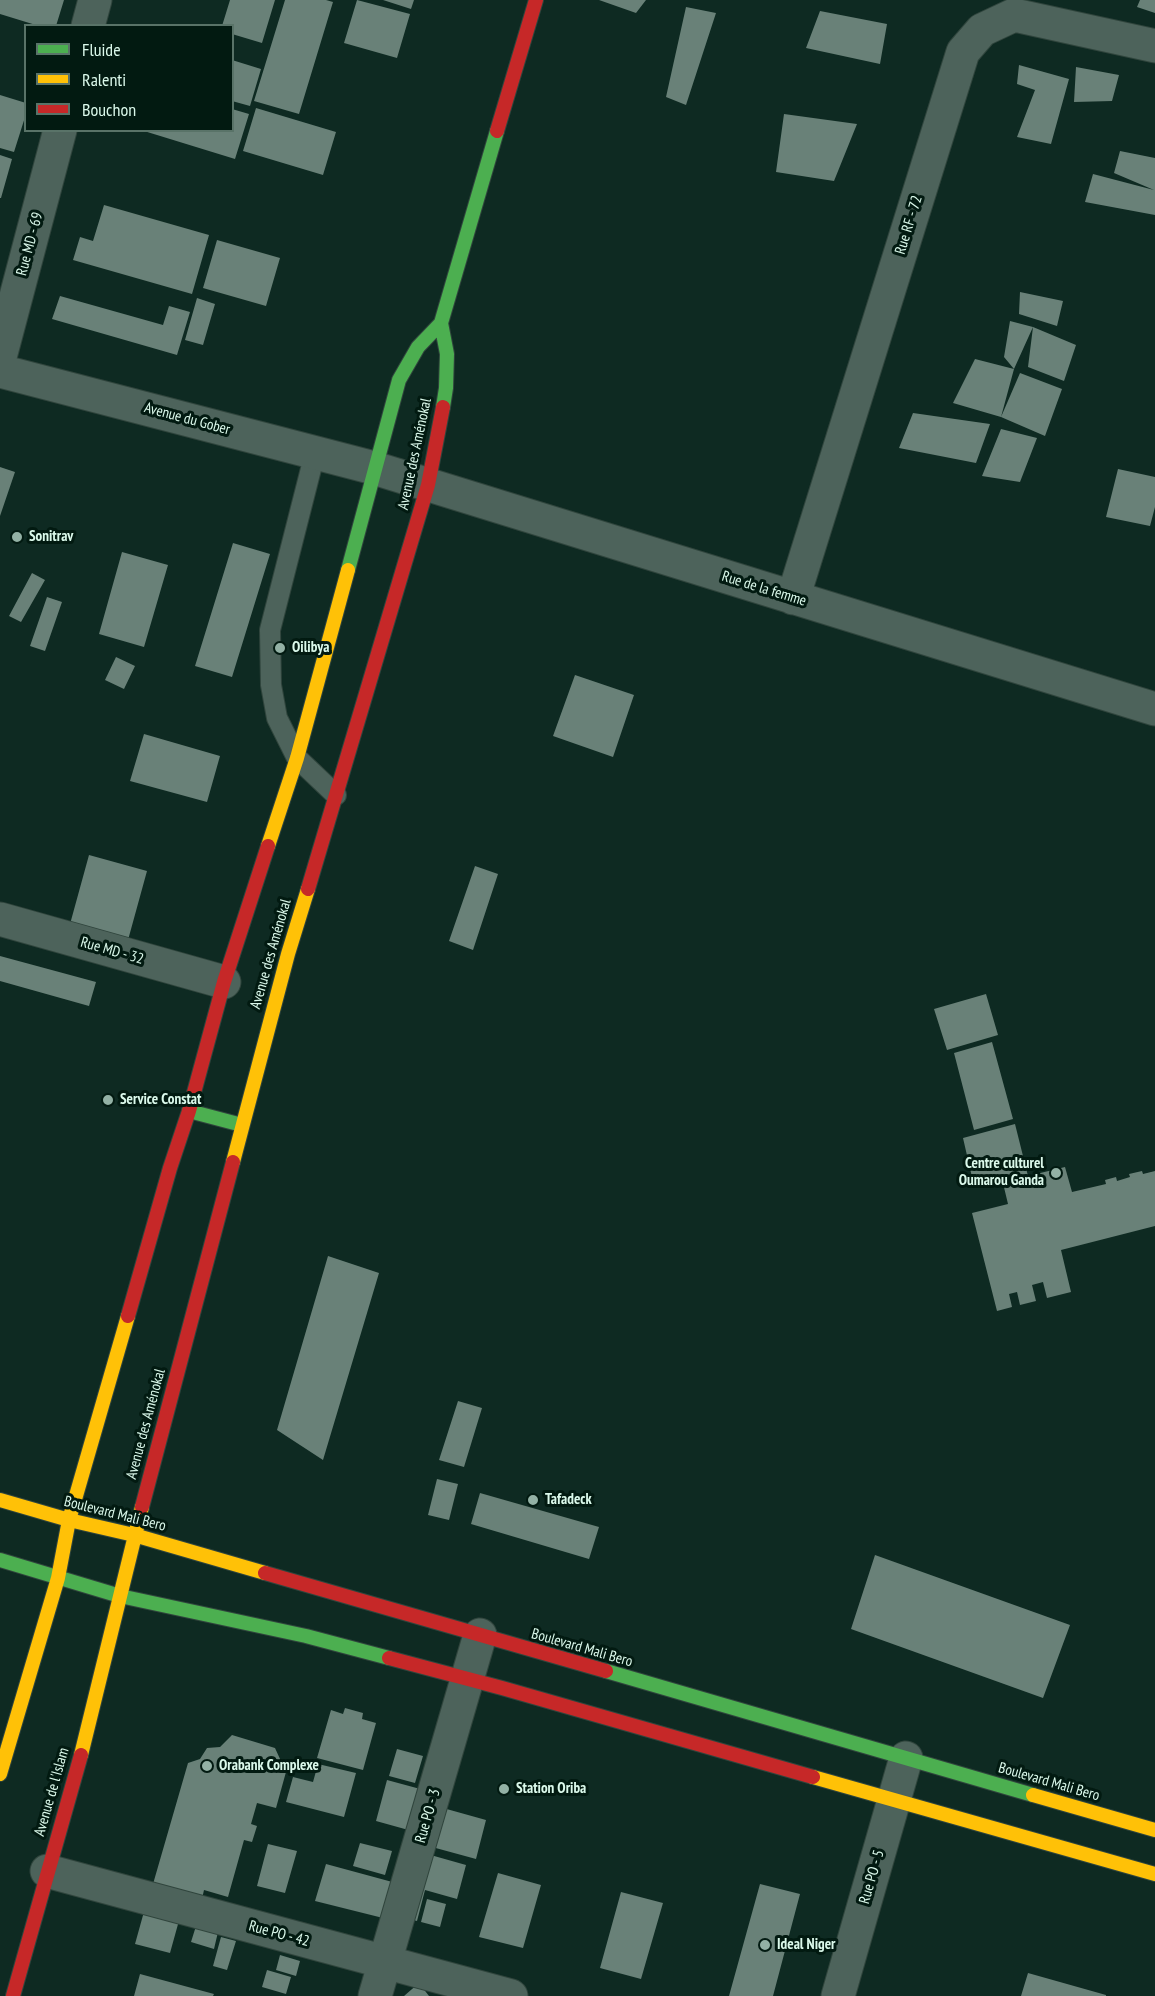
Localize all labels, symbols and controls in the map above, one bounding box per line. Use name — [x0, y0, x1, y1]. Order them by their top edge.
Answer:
legend — [24, 24, 234, 132]
text: Fluide — [82, 38, 121, 61]
text: Ralenti — [82, 68, 126, 91]
text: Bouchon — [82, 98, 136, 121]
street label: Rue RF - 72 — [892, 193, 926, 257]
street label: Rue MD - 69 — [13, 210, 47, 278]
street label: Avenue des Aménokal — [394, 397, 436, 511]
street label: Avenue du Gober — [142, 399, 232, 439]
place label: Sonitrav — [29, 528, 73, 546]
marker: Sonitrav — [10, 530, 24, 544]
street label: Rue de la femme — [720, 568, 808, 610]
place label: Oilibya — [292, 639, 329, 657]
marker: Oilibya — [273, 641, 287, 655]
street label: Avenue des Aménokal — [247, 897, 295, 1011]
street label: Rue MD - 32 — [78, 933, 146, 969]
place label: Service Constat — [120, 1091, 201, 1109]
marker: Service Constat — [101, 1093, 115, 1107]
place label: Centre culturel Oumarou Ganda — [959, 1155, 1044, 1190]
marker: Centre culturel Oumarou Ganda — [1049, 1166, 1063, 1180]
street label: Avenue des Aménokal — [123, 1367, 169, 1481]
place label: Tafadeck — [545, 1491, 592, 1509]
street label: Boulevard Mali Bero — [62, 1493, 168, 1535]
marker: Tafadeck — [526, 1493, 540, 1507]
street label: Boulevard Mali Bero — [529, 1625, 635, 1671]
street label: Avenue de l'Islam — [31, 1746, 73, 1838]
place label: Orabank Complexe — [219, 1757, 319, 1775]
marker: Orabank Complexe — [200, 1759, 214, 1773]
street label: Boulevard Mali Bero — [996, 1759, 1102, 1805]
place label: Station Oriba — [516, 1780, 586, 1798]
marker: Station Oriba — [497, 1782, 511, 1796]
street label: Rue PO - 3 — [412, 1787, 444, 1845]
street label: Rue PO - 5 — [856, 1848, 888, 1906]
street label: Rue PO - 42 — [247, 1917, 311, 1951]
place label: Ideal Niger — [777, 1936, 836, 1954]
marker: Ideal Niger — [758, 1938, 772, 1952]

